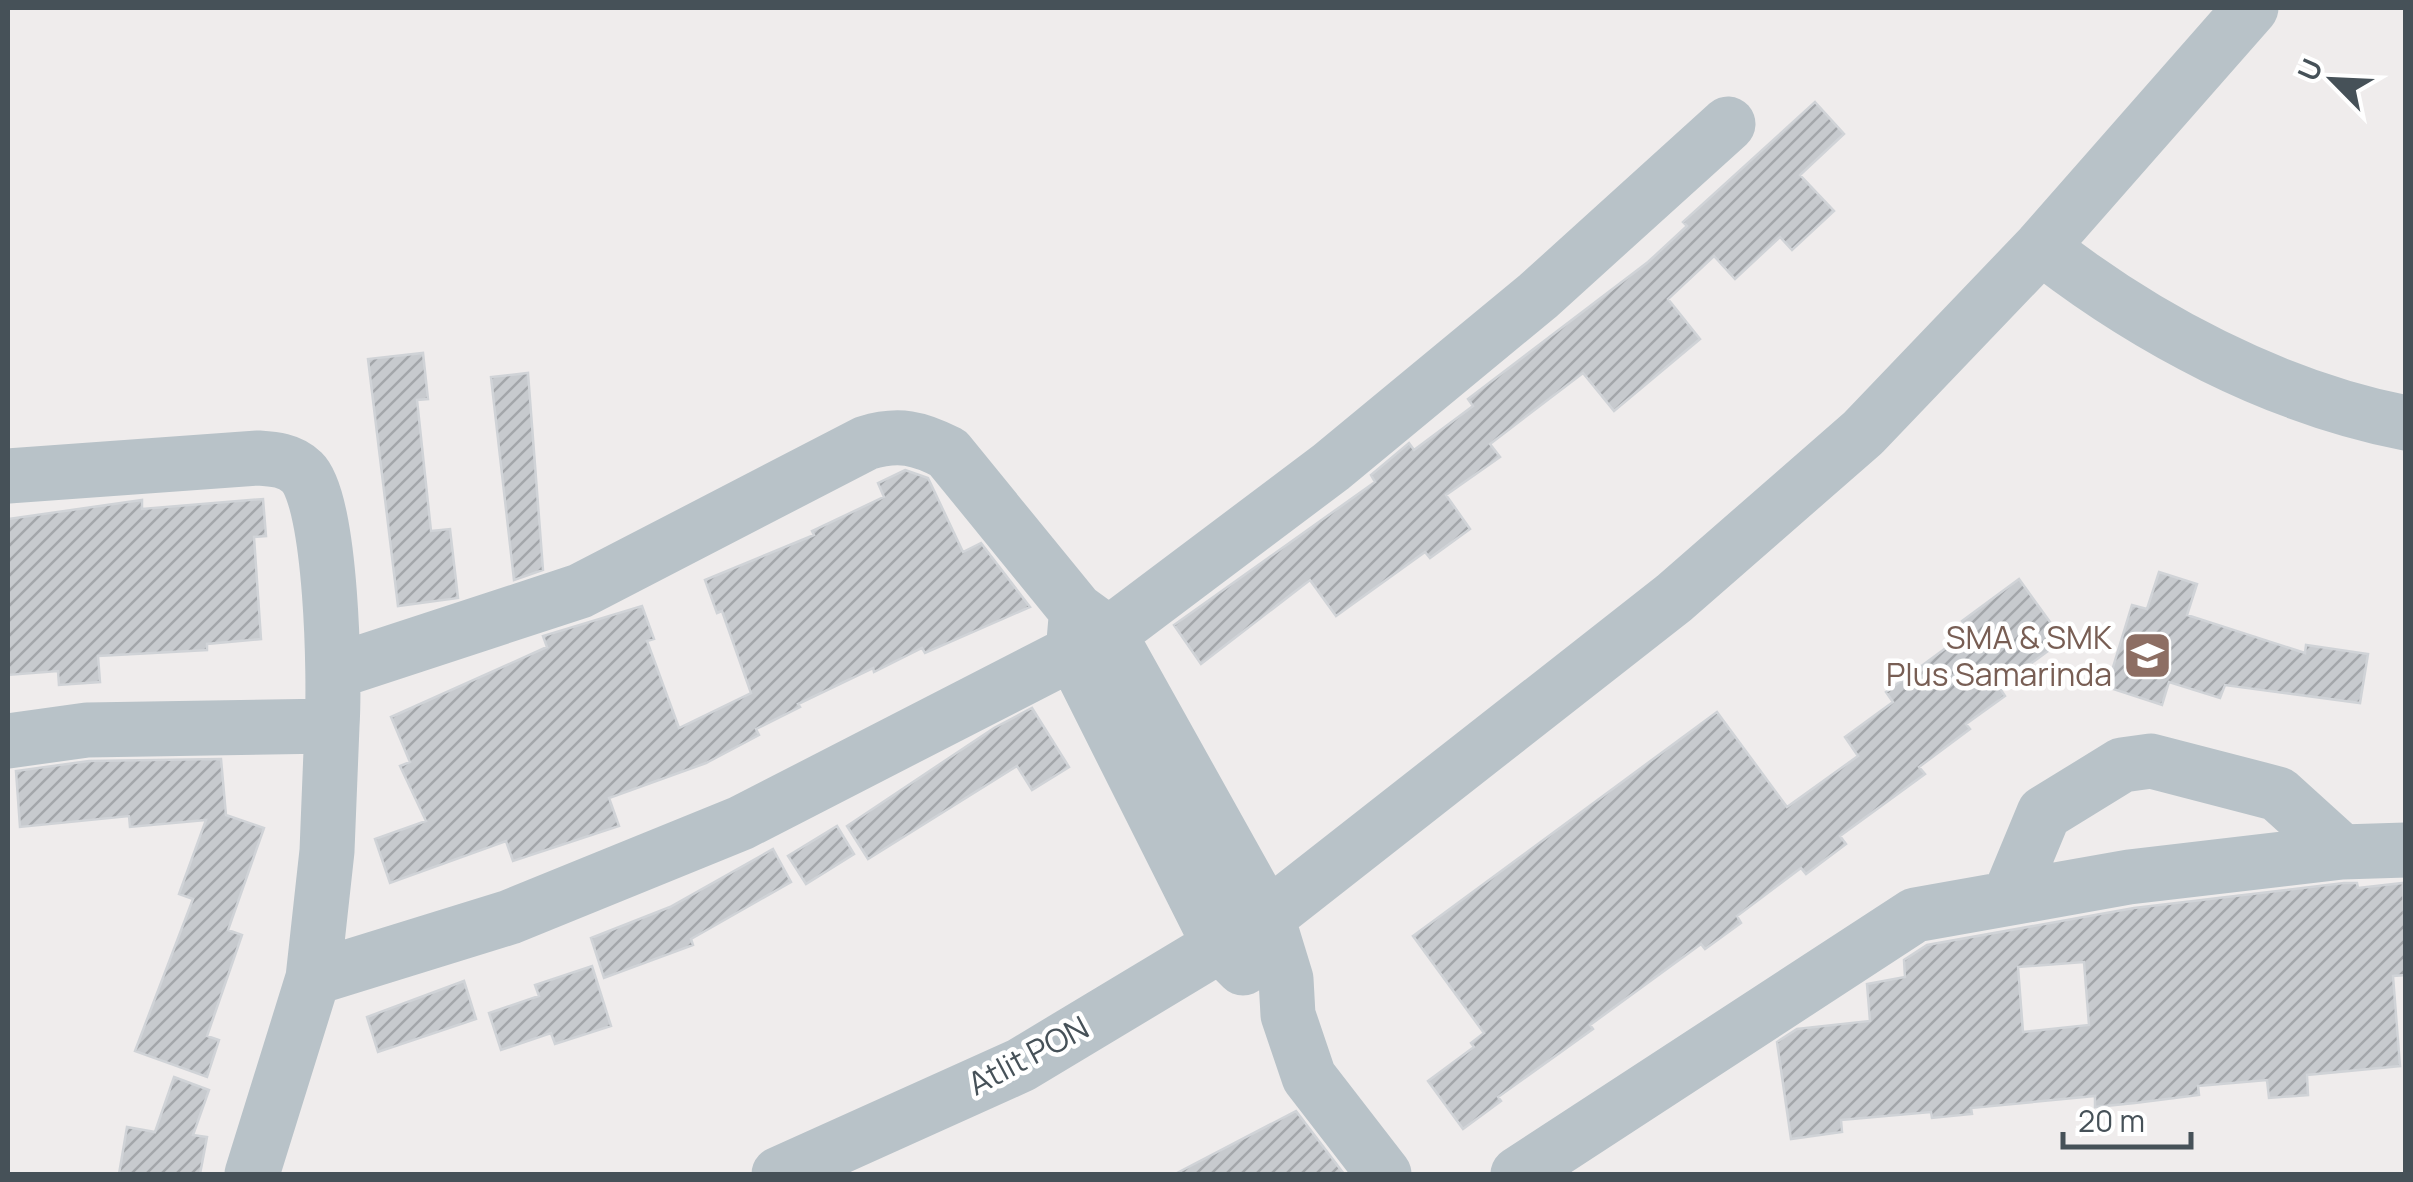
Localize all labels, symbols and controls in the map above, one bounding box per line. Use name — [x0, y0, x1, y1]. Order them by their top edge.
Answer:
north arrow — [2283, 30, 2383, 130]
text: U — [2288, 52, 2331, 86]
place label: SMA & SMK Plus Samarinda — [1886, 615, 2112, 696]
school or university icon: SMA & SMK Plus Samarinda — [2121, 629, 2173, 681]
street label: Atlit PON — [960, 1005, 1096, 1105]
scale bar — [2063, 1087, 2190, 1149]
text: 20 m — [2078, 1100, 2145, 1141]

